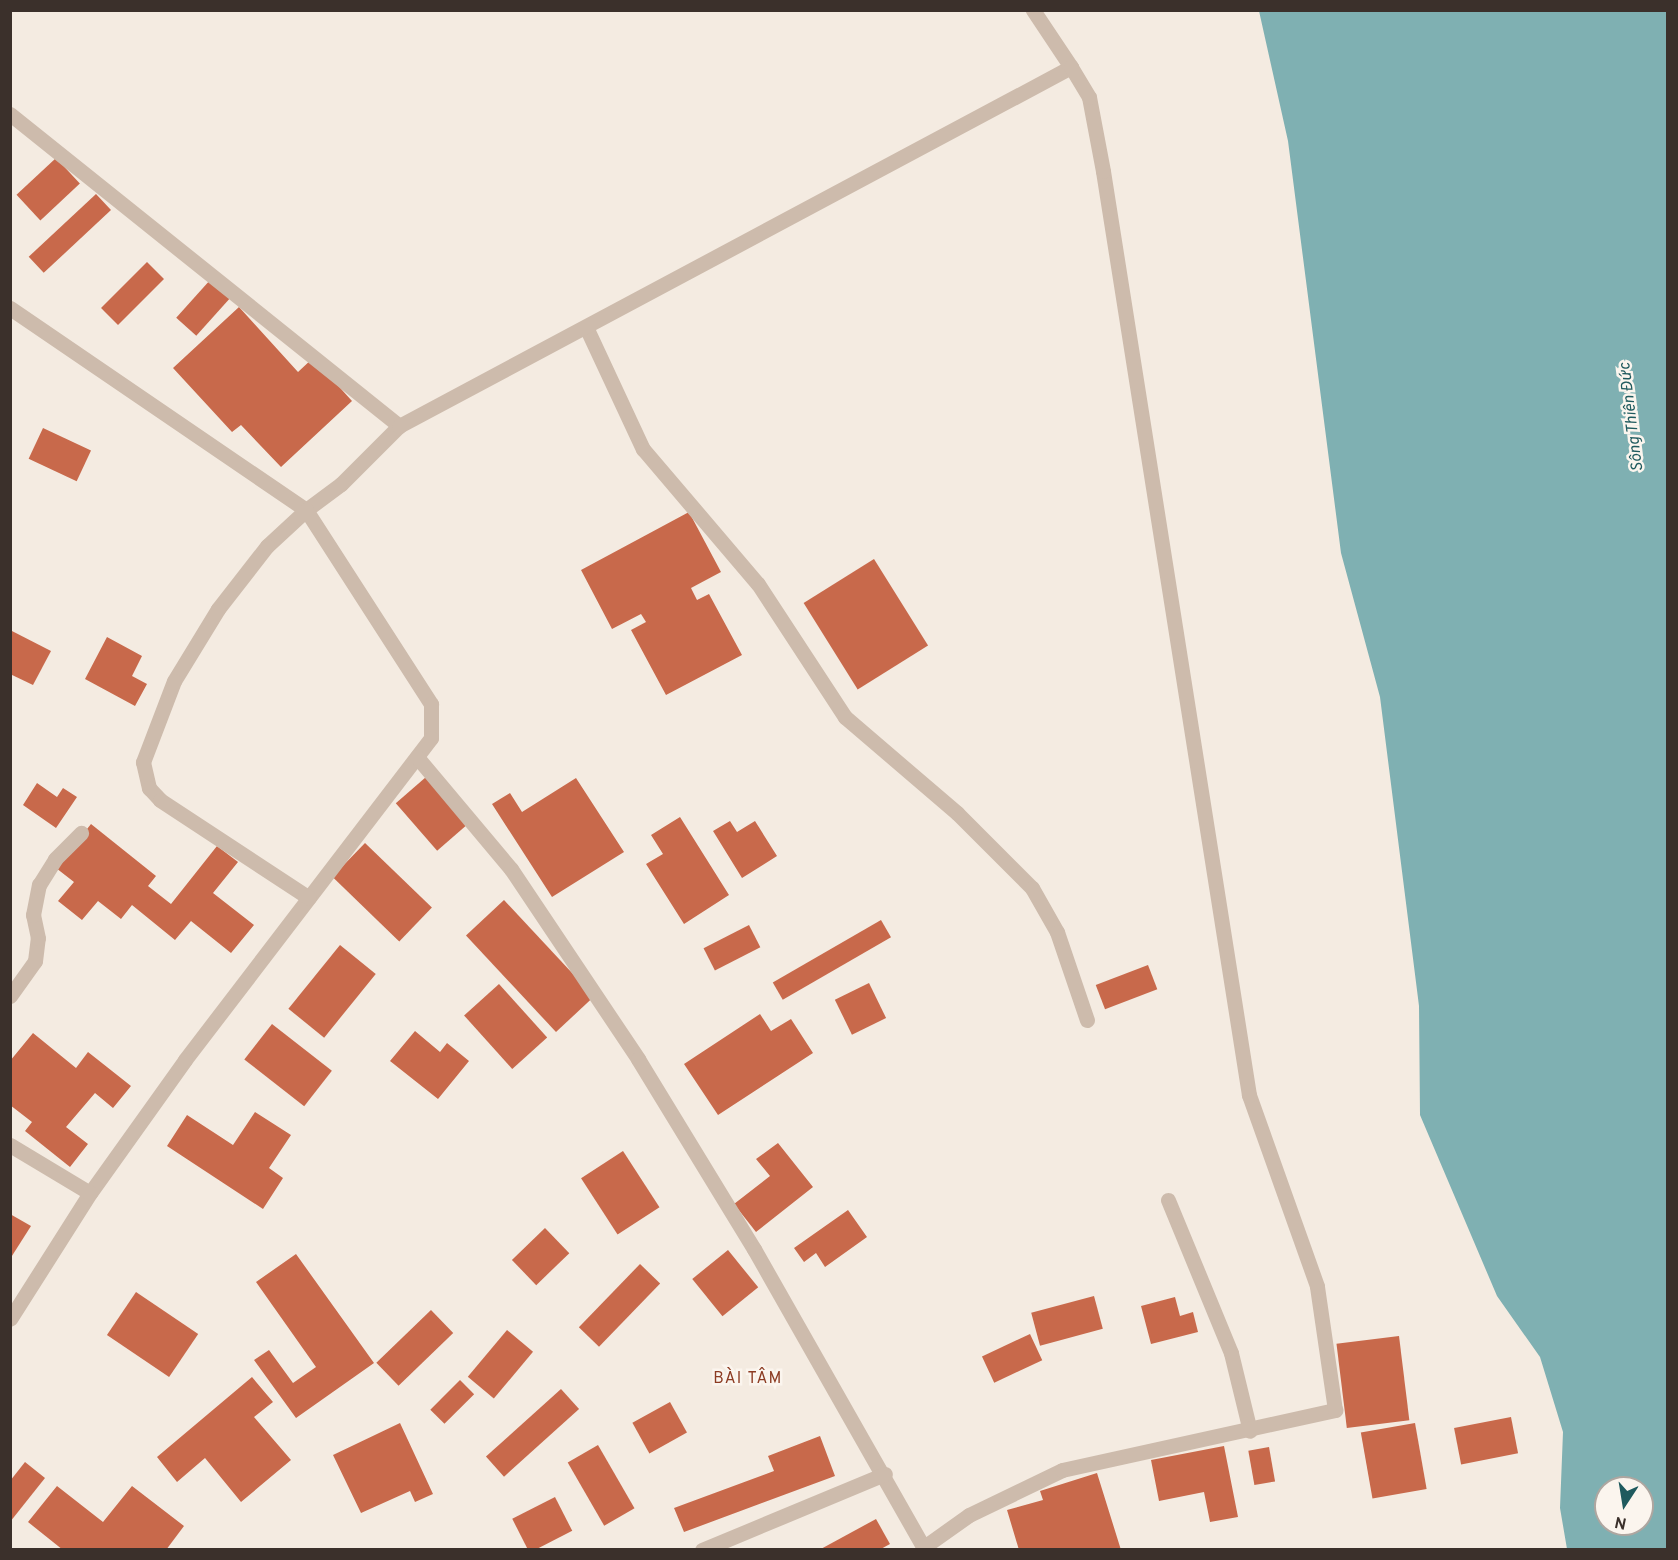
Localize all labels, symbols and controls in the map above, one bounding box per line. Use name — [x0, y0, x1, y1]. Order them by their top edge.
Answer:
water label: Sông Thiên Đức — [1616, 361, 1648, 473]
district label: BÀI TÂM — [713, 1369, 783, 1389]
north arrow — [1594, 1476, 1654, 1536]
text: N — [1613, 1511, 1628, 1533]

